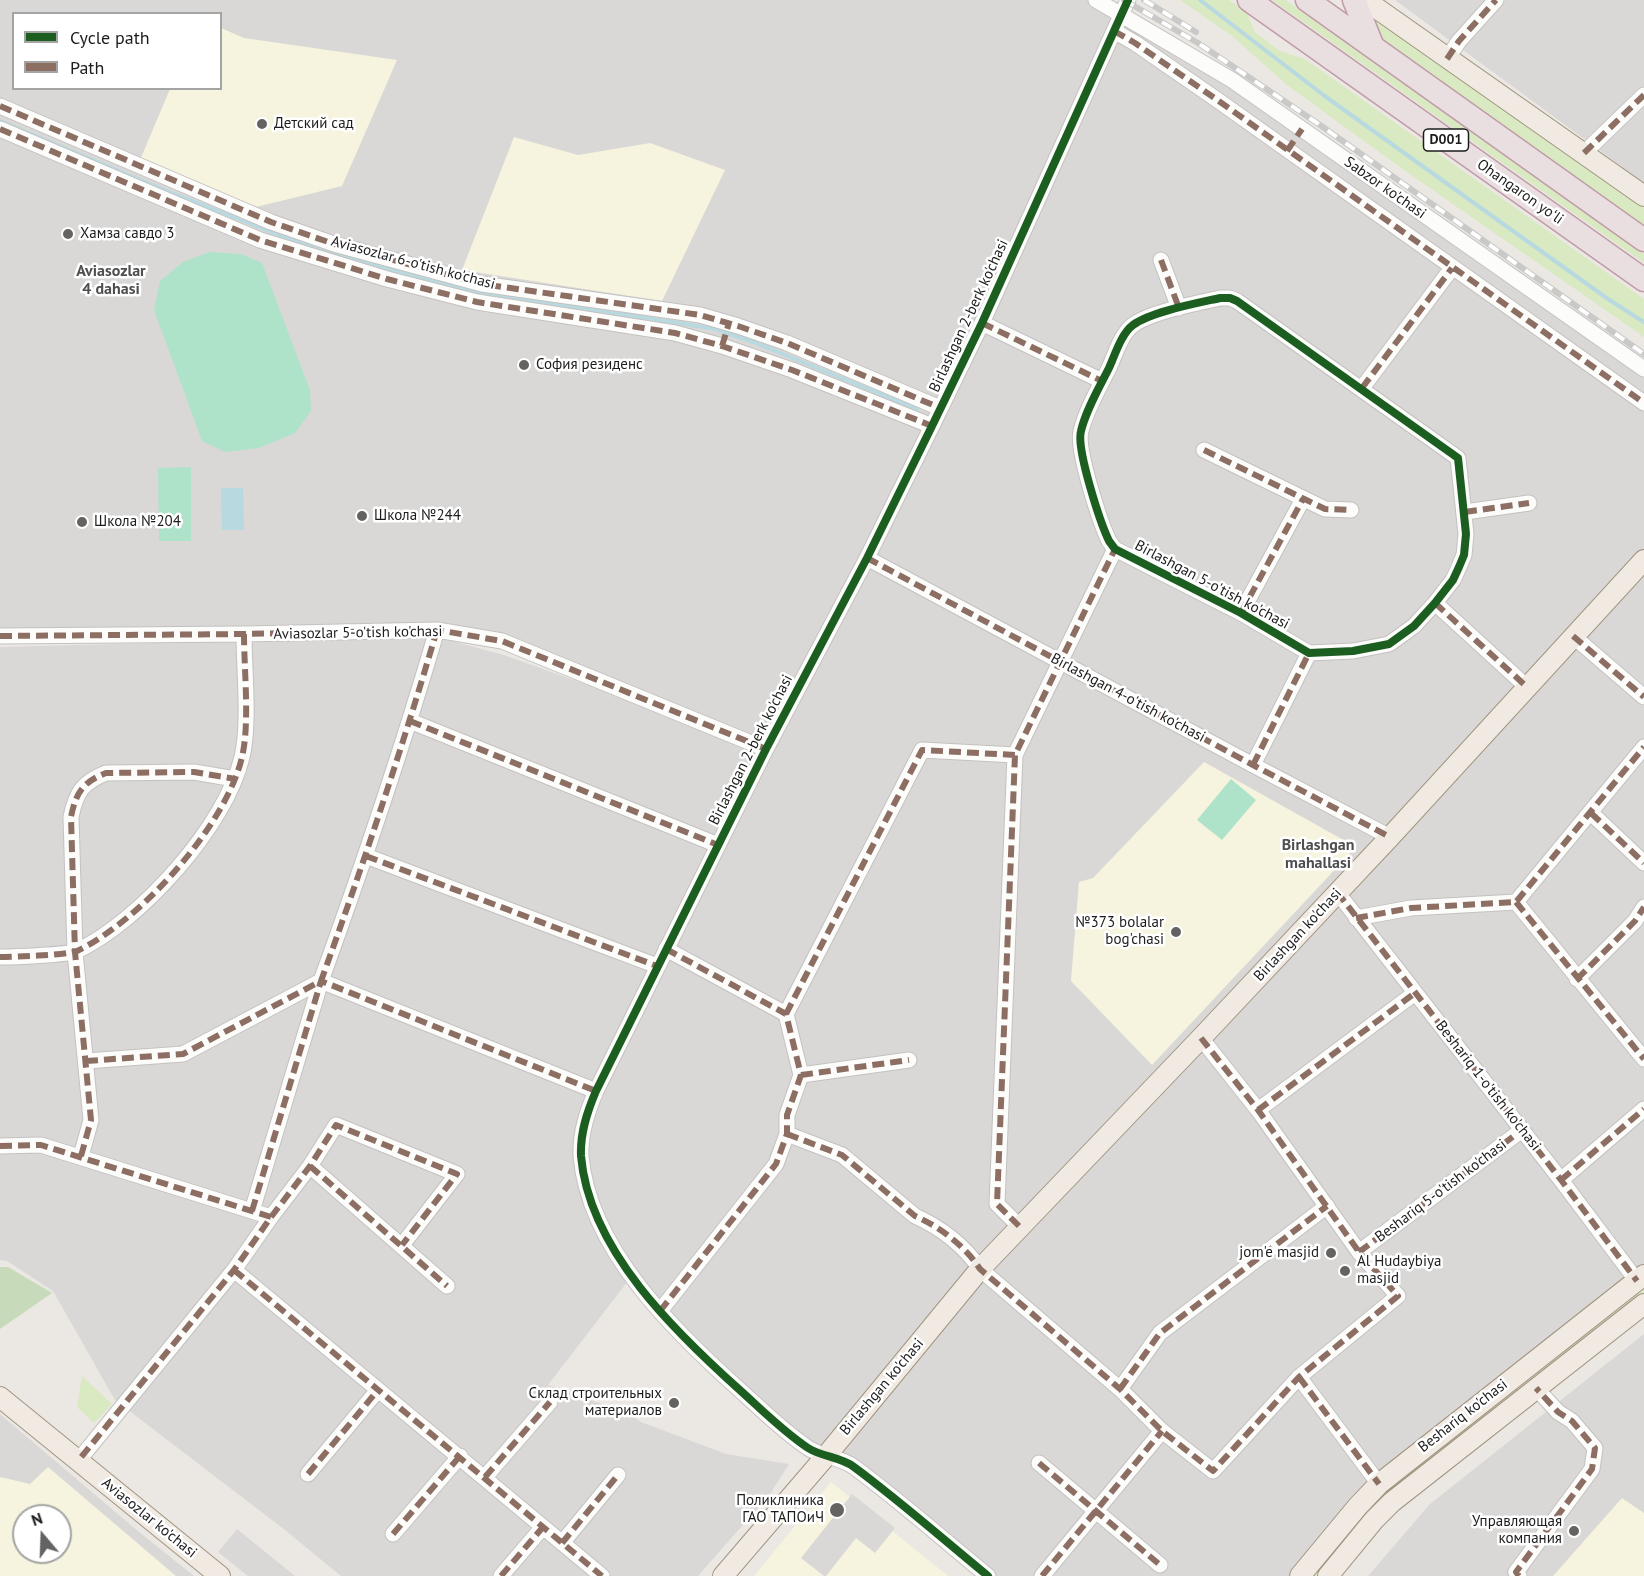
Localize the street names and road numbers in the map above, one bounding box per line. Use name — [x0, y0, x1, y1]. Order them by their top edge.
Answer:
road number: D001 — [1424, 129, 1468, 151]
street label: Sabzor ko'chasi — [1341, 153, 1429, 223]
street label: Ohangaron yoʻli — [1473, 156, 1567, 228]
street label: Aviasozlar 6-o'tish ko'chasi — [329, 232, 497, 294]
street label: Birlashgan 2-berk ko'chasi — [926, 237, 1012, 395]
street label: Birlashgan 5-o'tish ko'chasi — [1132, 537, 1292, 633]
street label: Aviasozlar 5-o'tish ko'chasi — [273, 623, 443, 643]
street label: Birlashgan 4-o'tish ko'chasi — [1048, 650, 1208, 746]
street label: Birlashgan 2-berk ko'chasi — [705, 672, 797, 828]
street label: Birlashgan ko'chasi — [1250, 885, 1346, 985]
street label: Beshariq 1-o'tish ko'chasi — [1432, 1017, 1544, 1155]
street label: Beshariq 5-o'tish ko'chasi — [1372, 1136, 1510, 1246]
street label: Birlashgan ko'chasi — [836, 1335, 928, 1439]
street label: Beshariq ko'chasi — [1415, 1376, 1511, 1456]
street label: Aviasozlar ko'chasi — [98, 1474, 200, 1562]

